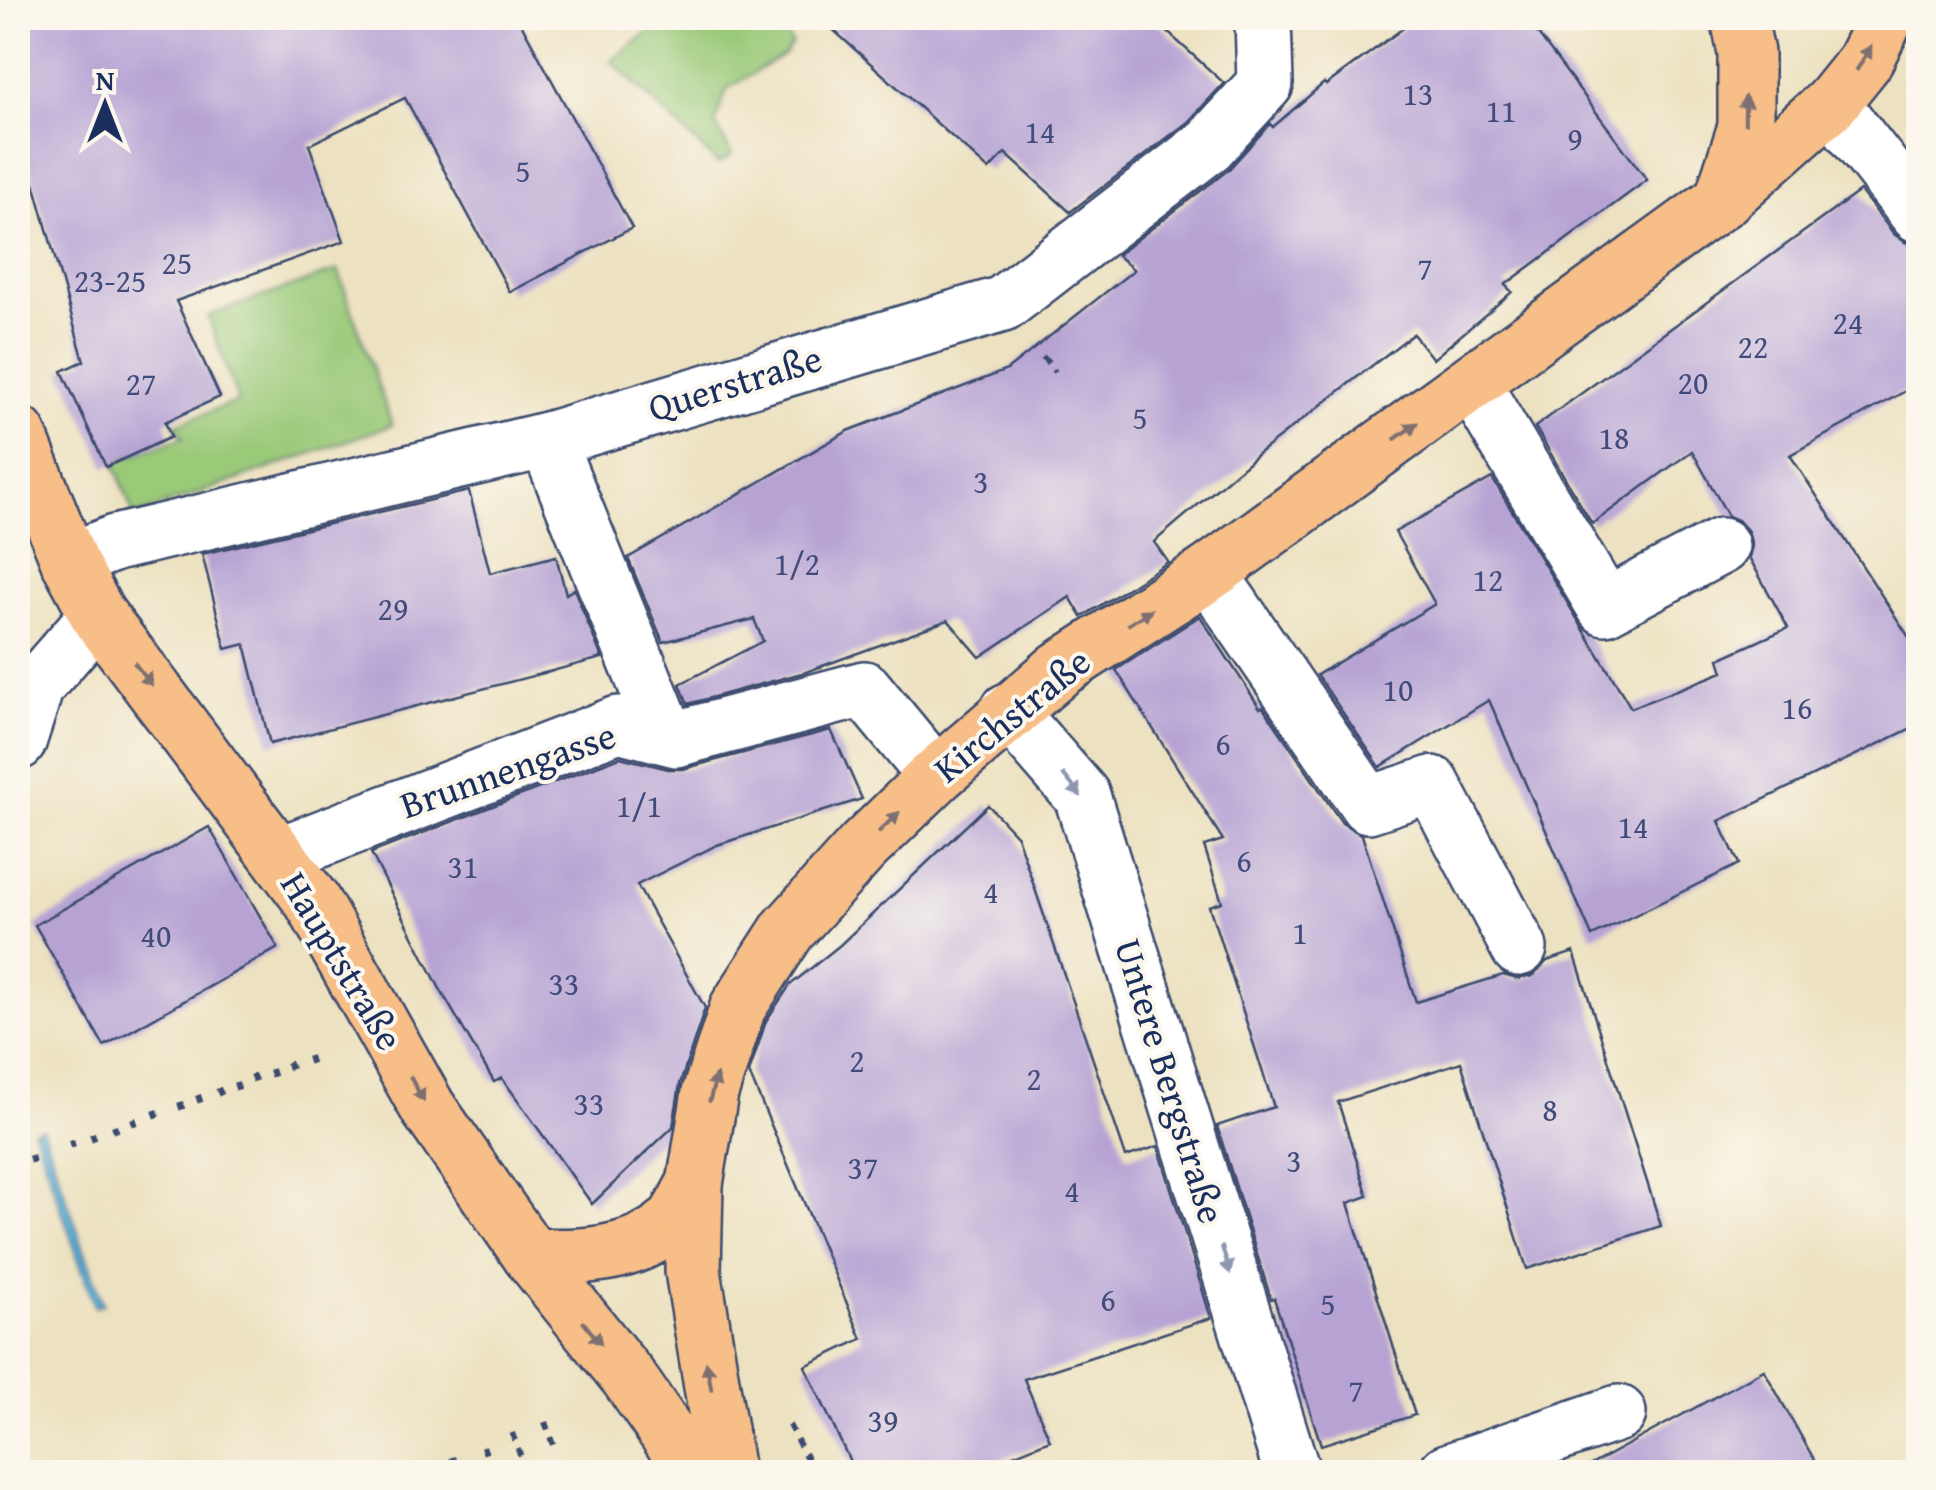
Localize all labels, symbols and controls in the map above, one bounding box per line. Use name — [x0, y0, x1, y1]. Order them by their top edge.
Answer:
one-way arrow — [1855, 44, 1872, 72]
north arrow — [55, 55, 155, 155]
text: N — [96, 59, 115, 100]
house number: 13 — [1403, 70, 1433, 117]
house number: 11 — [1486, 87, 1516, 134]
one-way arrow — [1738, 94, 1754, 126]
house number: 14 — [1025, 108, 1055, 155]
house number: 9 — [1567, 115, 1583, 162]
house number: 5 — [515, 147, 531, 194]
house number: 25 — [162, 239, 192, 286]
house number: 7 — [1417, 245, 1433, 292]
house number: 23-25 — [74, 257, 146, 304]
house number: 24 — [1833, 299, 1863, 346]
house number: 22 — [1738, 323, 1768, 370]
street label: Querstraße — [641, 329, 828, 435]
house number: 20 — [1678, 359, 1708, 406]
house number: 27 — [126, 360, 156, 407]
house number: 5 — [1132, 394, 1148, 441]
house number: 18 — [1599, 414, 1629, 461]
one-way arrow — [1393, 422, 1420, 441]
house number: 3 — [973, 458, 989, 505]
house number: 1/2 — [774, 540, 820, 587]
house number: 12 — [1473, 556, 1503, 603]
house number: 29 — [378, 585, 408, 632]
one-way arrow — [1127, 609, 1154, 627]
street label: Kirchstraße — [921, 633, 1102, 795]
one-way arrow — [133, 660, 154, 686]
house number: 10 — [1383, 666, 1413, 713]
house number: 16 — [1782, 684, 1812, 731]
street label: Brunnengasse — [392, 706, 623, 832]
house number: 6 — [1215, 720, 1231, 767]
one-way arrow — [1061, 773, 1082, 798]
house number: 1/1 — [616, 782, 662, 829]
house number: 14 — [1618, 803, 1648, 850]
one-way arrow — [877, 811, 901, 834]
house number: 6 — [1236, 837, 1252, 884]
house number: 31 — [448, 843, 478, 890]
street label: Hauptstraße — [267, 861, 418, 1060]
house number: 4 — [983, 868, 999, 915]
house number: 1 — [1292, 909, 1308, 956]
house number: 40 — [141, 912, 171, 959]
street label: Untere Bergstraße — [1101, 932, 1241, 1230]
house number: 33 — [549, 960, 579, 1007]
house number: 2 — [849, 1037, 865, 1084]
house number: 2 — [1026, 1055, 1042, 1102]
one-way arrow — [705, 1072, 721, 1103]
one-way arrow — [408, 1075, 426, 1103]
house number: 33 — [574, 1080, 604, 1127]
house number: 8 — [1542, 1086, 1558, 1133]
house number: 3 — [1286, 1137, 1302, 1184]
house number: 37 — [848, 1144, 878, 1191]
house number: 4 — [1064, 1167, 1080, 1214]
one-way arrow — [1219, 1245, 1234, 1275]
house number: 6 — [1100, 1276, 1116, 1323]
house number: 5 — [1320, 1280, 1336, 1327]
one-way arrow — [581, 1320, 602, 1345]
one-way arrow — [701, 1360, 716, 1392]
house number: 7 — [1348, 1367, 1364, 1414]
house number: 39 — [868, 1397, 898, 1444]

